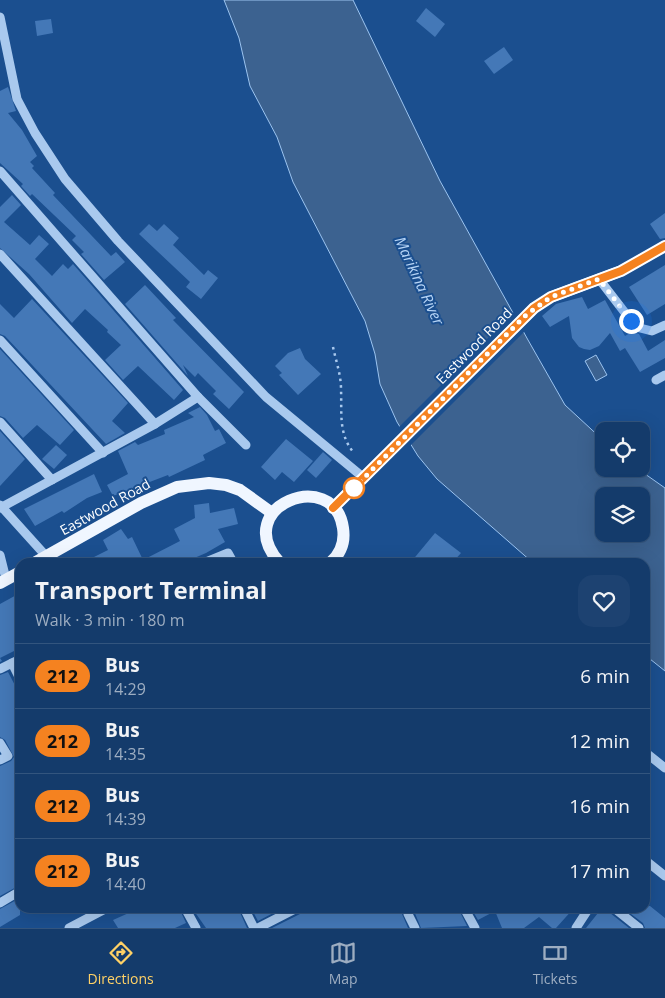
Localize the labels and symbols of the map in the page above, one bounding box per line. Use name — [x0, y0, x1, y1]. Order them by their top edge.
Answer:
water label: Marikina River — [391, 233, 450, 329]
street label: Eastwood Road — [431, 303, 516, 388]
your location — [619, 309, 644, 334]
street label: Eastwood Road — [56, 474, 153, 539]
unlabelled marker — [343, 477, 365, 499]

